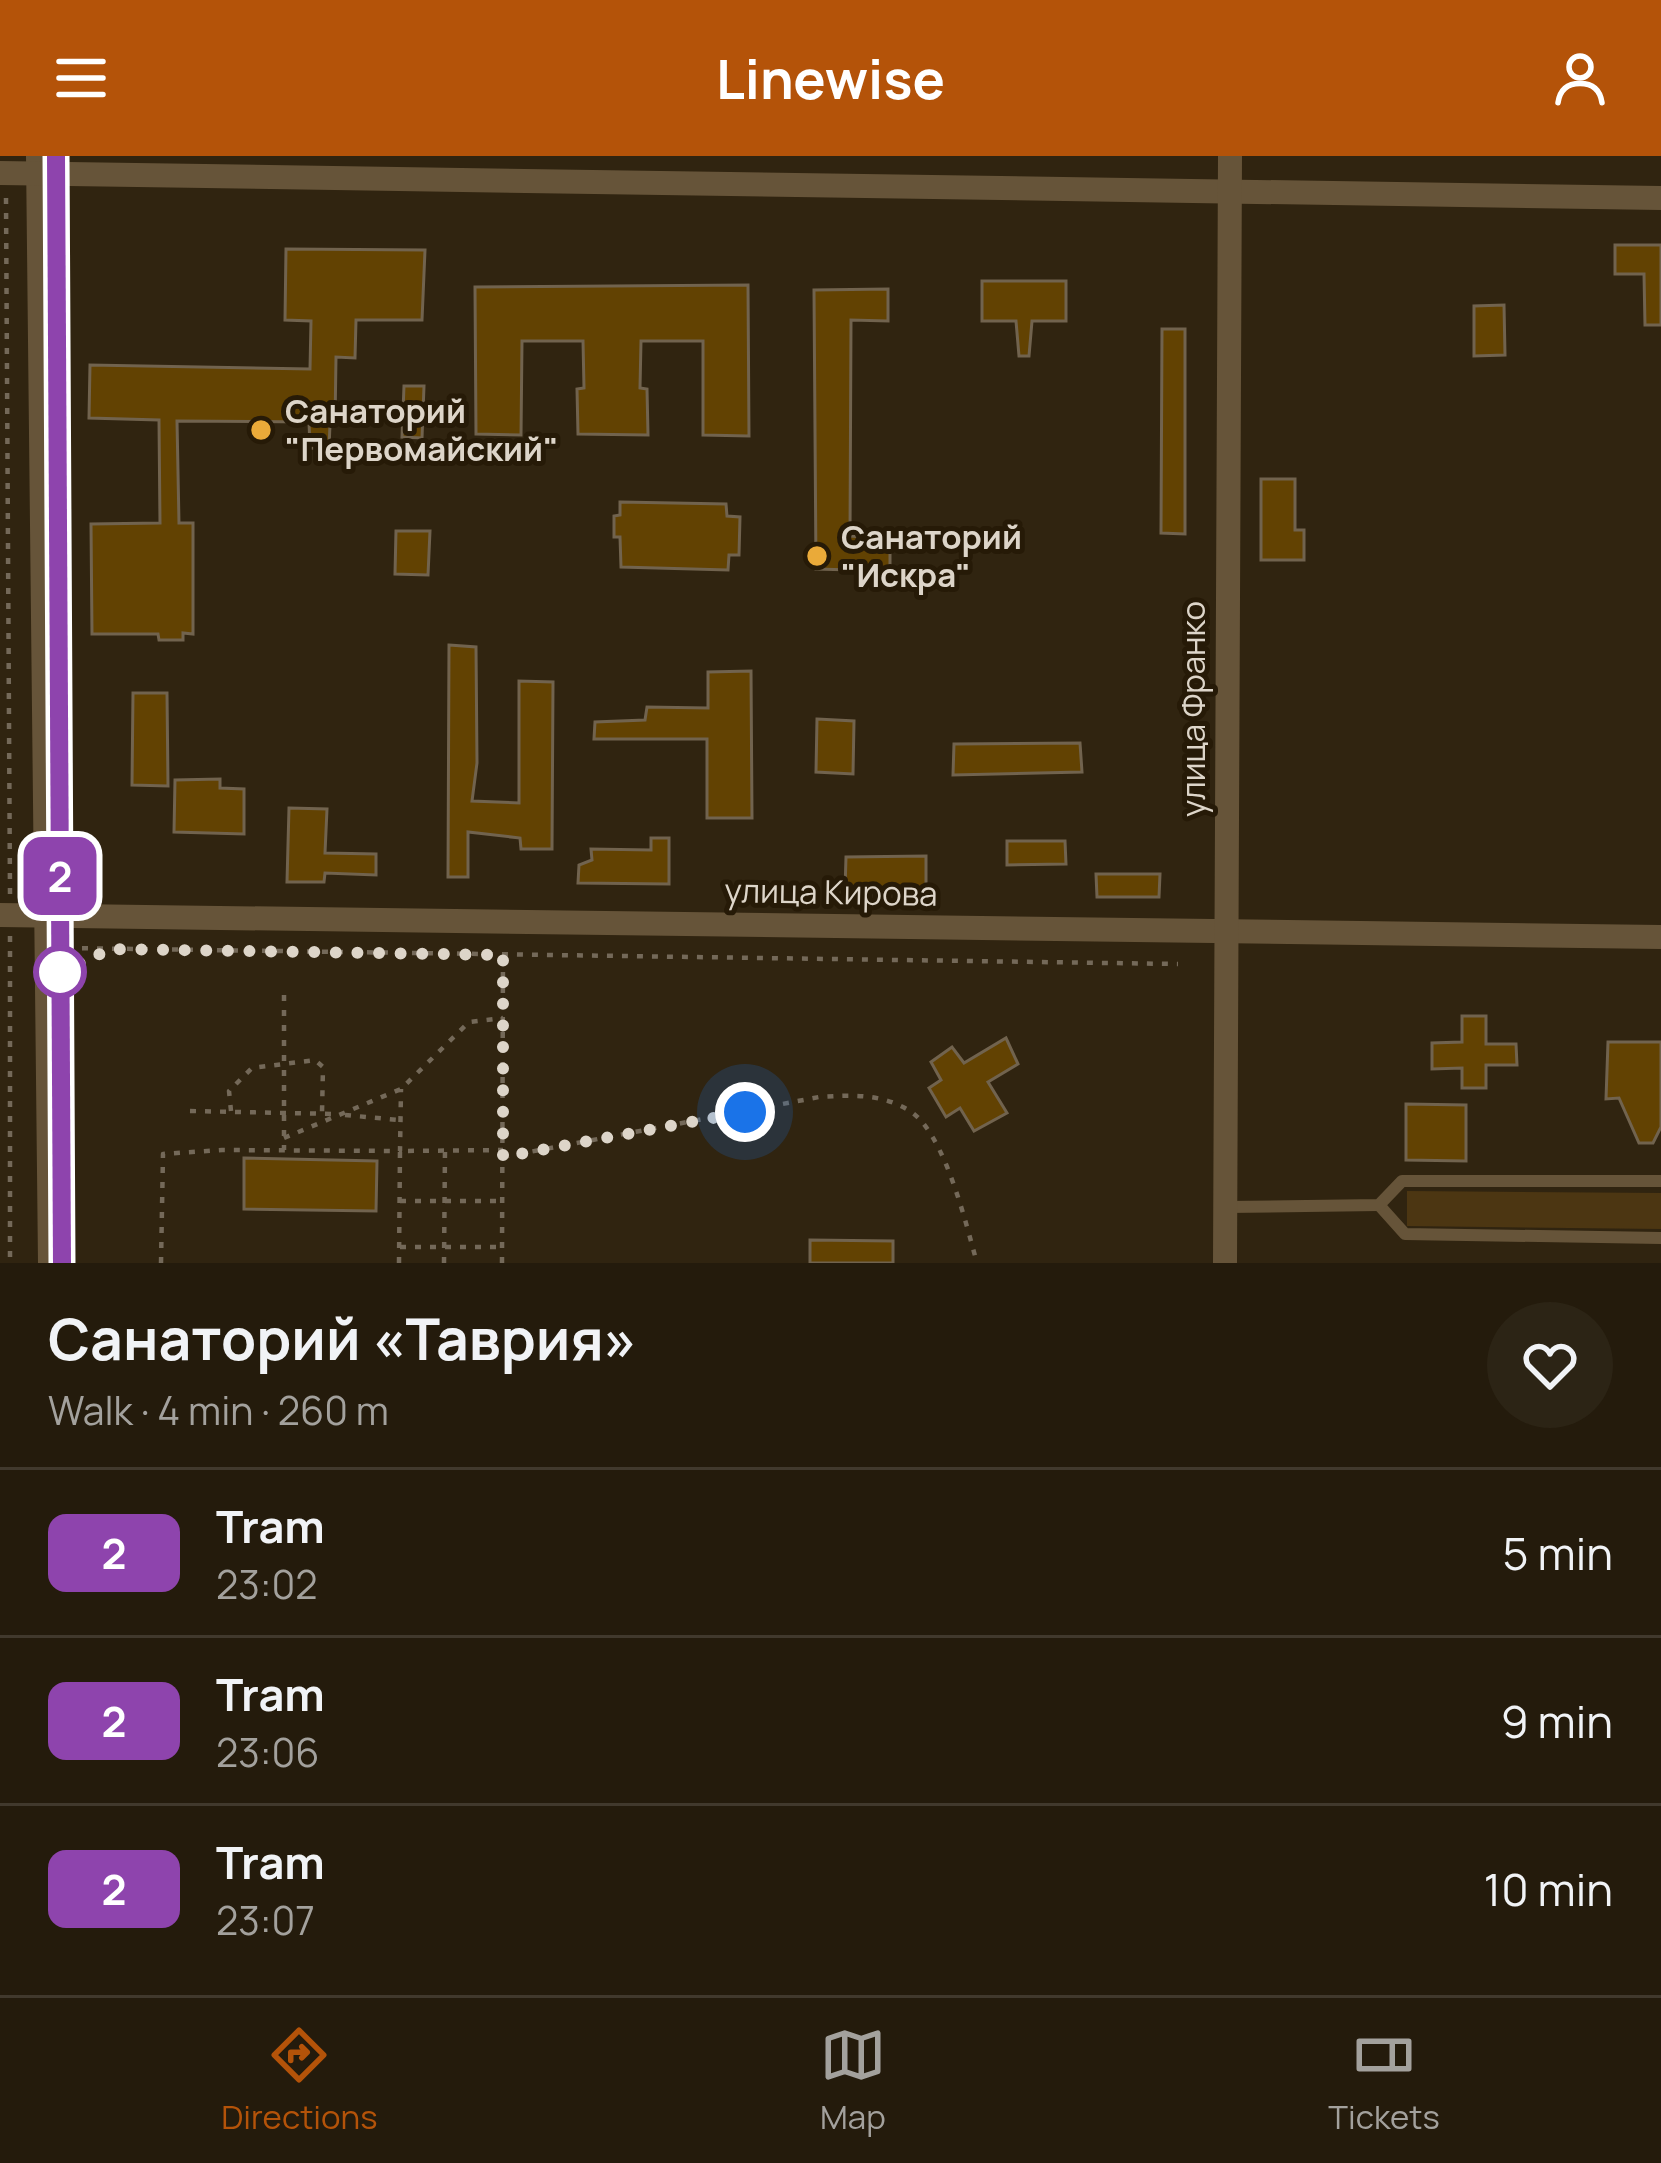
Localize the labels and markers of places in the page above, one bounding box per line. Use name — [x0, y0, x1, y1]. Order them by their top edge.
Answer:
place label: Санаторий "Первомайский" — [285, 388, 559, 471]
marker: Санаторий "Первомайский" — [248, 417, 274, 443]
place label: Санаторий "Искра" — [841, 514, 1022, 597]
marker: Санаторий "Искра" — [804, 543, 830, 569]
unlabelled marker — [35, 947, 85, 997]

